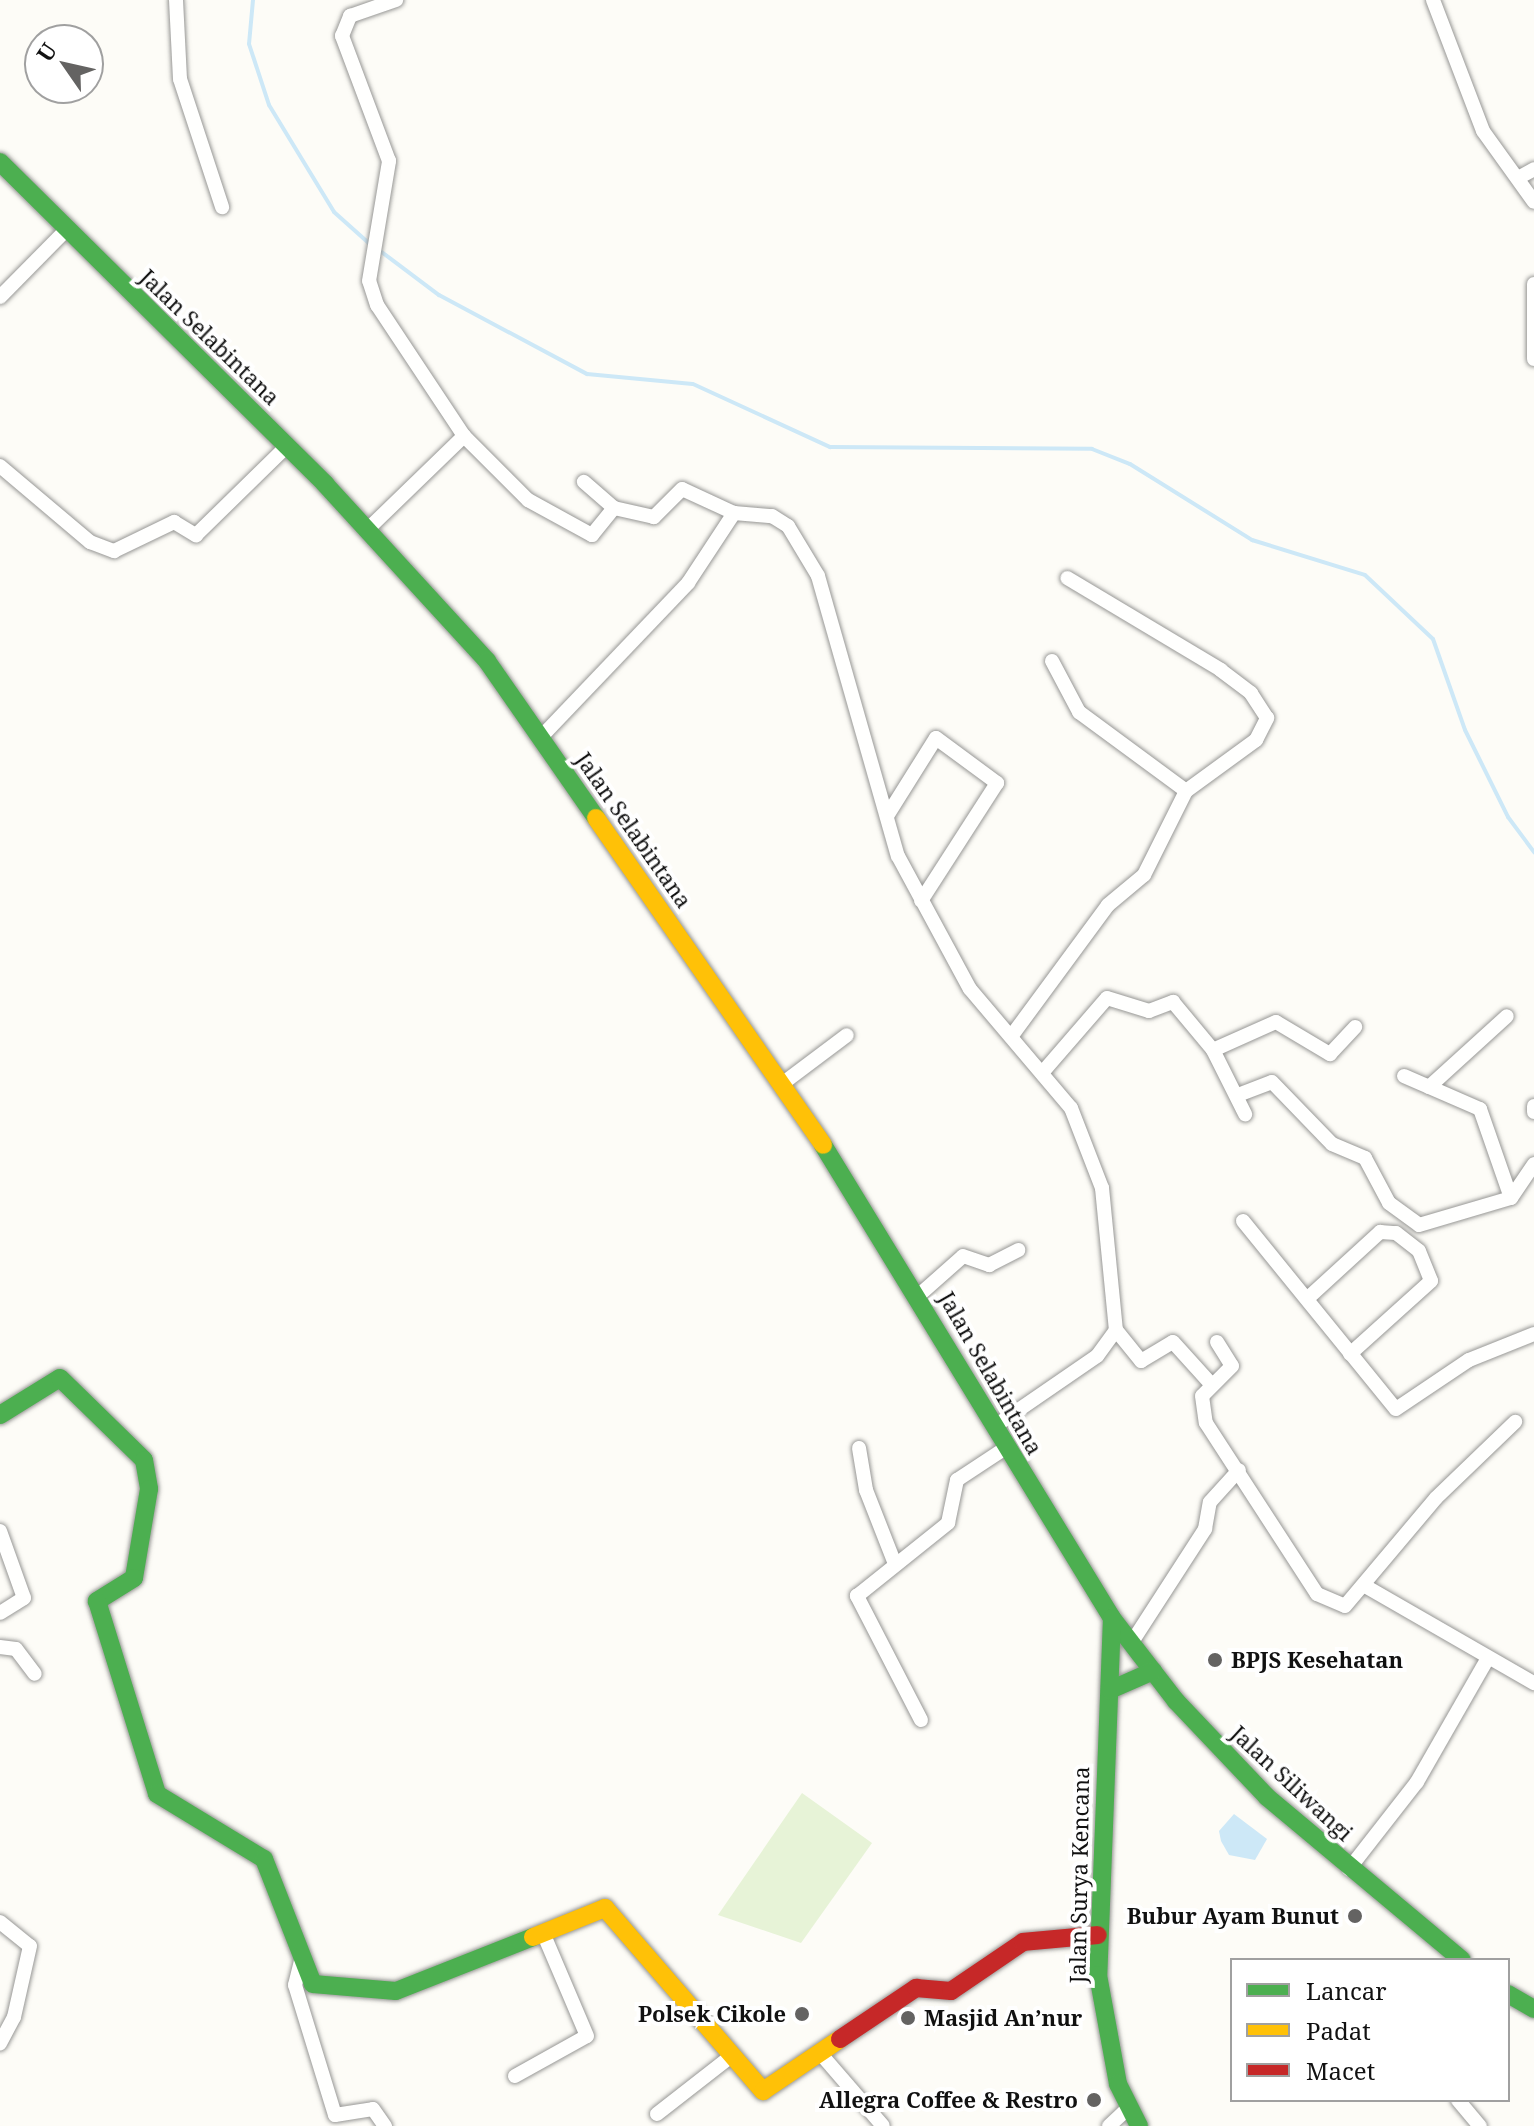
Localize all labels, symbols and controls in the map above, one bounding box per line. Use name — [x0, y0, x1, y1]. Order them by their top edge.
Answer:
north arrow — [24, 24, 104, 104]
text: U — [29, 36, 63, 67]
street label: Jalan Selabintana — [135, 264, 285, 410]
street label: Jalan Selabintana — [570, 747, 698, 913]
street label: Jalan Selabintana — [934, 1287, 1048, 1459]
place label: BPJS Kesehatan — [1231, 1647, 1403, 1673]
marker: BPJS Kesehatan — [1206, 1651, 1224, 1669]
street label: Jalan Siliwangi — [1226, 1720, 1358, 1846]
street label: Jalan Surya Kencana — [1064, 1766, 1094, 1984]
place label: Bubur Ayam Bunut — [1127, 1903, 1339, 1929]
marker: Bubur Ayam Bunut — [1346, 1907, 1364, 1925]
legend — [1230, 1958, 1510, 2102]
text: Lancar — [1306, 1974, 1387, 2007]
place label: Polsek Cikole — [638, 2001, 786, 2027]
marker: Polsek Cikole — [793, 2005, 811, 2023]
place label: Masjid An’nur — [924, 2005, 1082, 2031]
marker: Masjid An’nur — [899, 2009, 917, 2027]
text: Padat — [1306, 2014, 1371, 2047]
text: Macet — [1306, 2054, 1375, 2087]
place label: Allegra Coffee & Restro — [819, 2087, 1078, 2113]
marker: Allegra Coffee & Restro — [1085, 2091, 1103, 2109]

